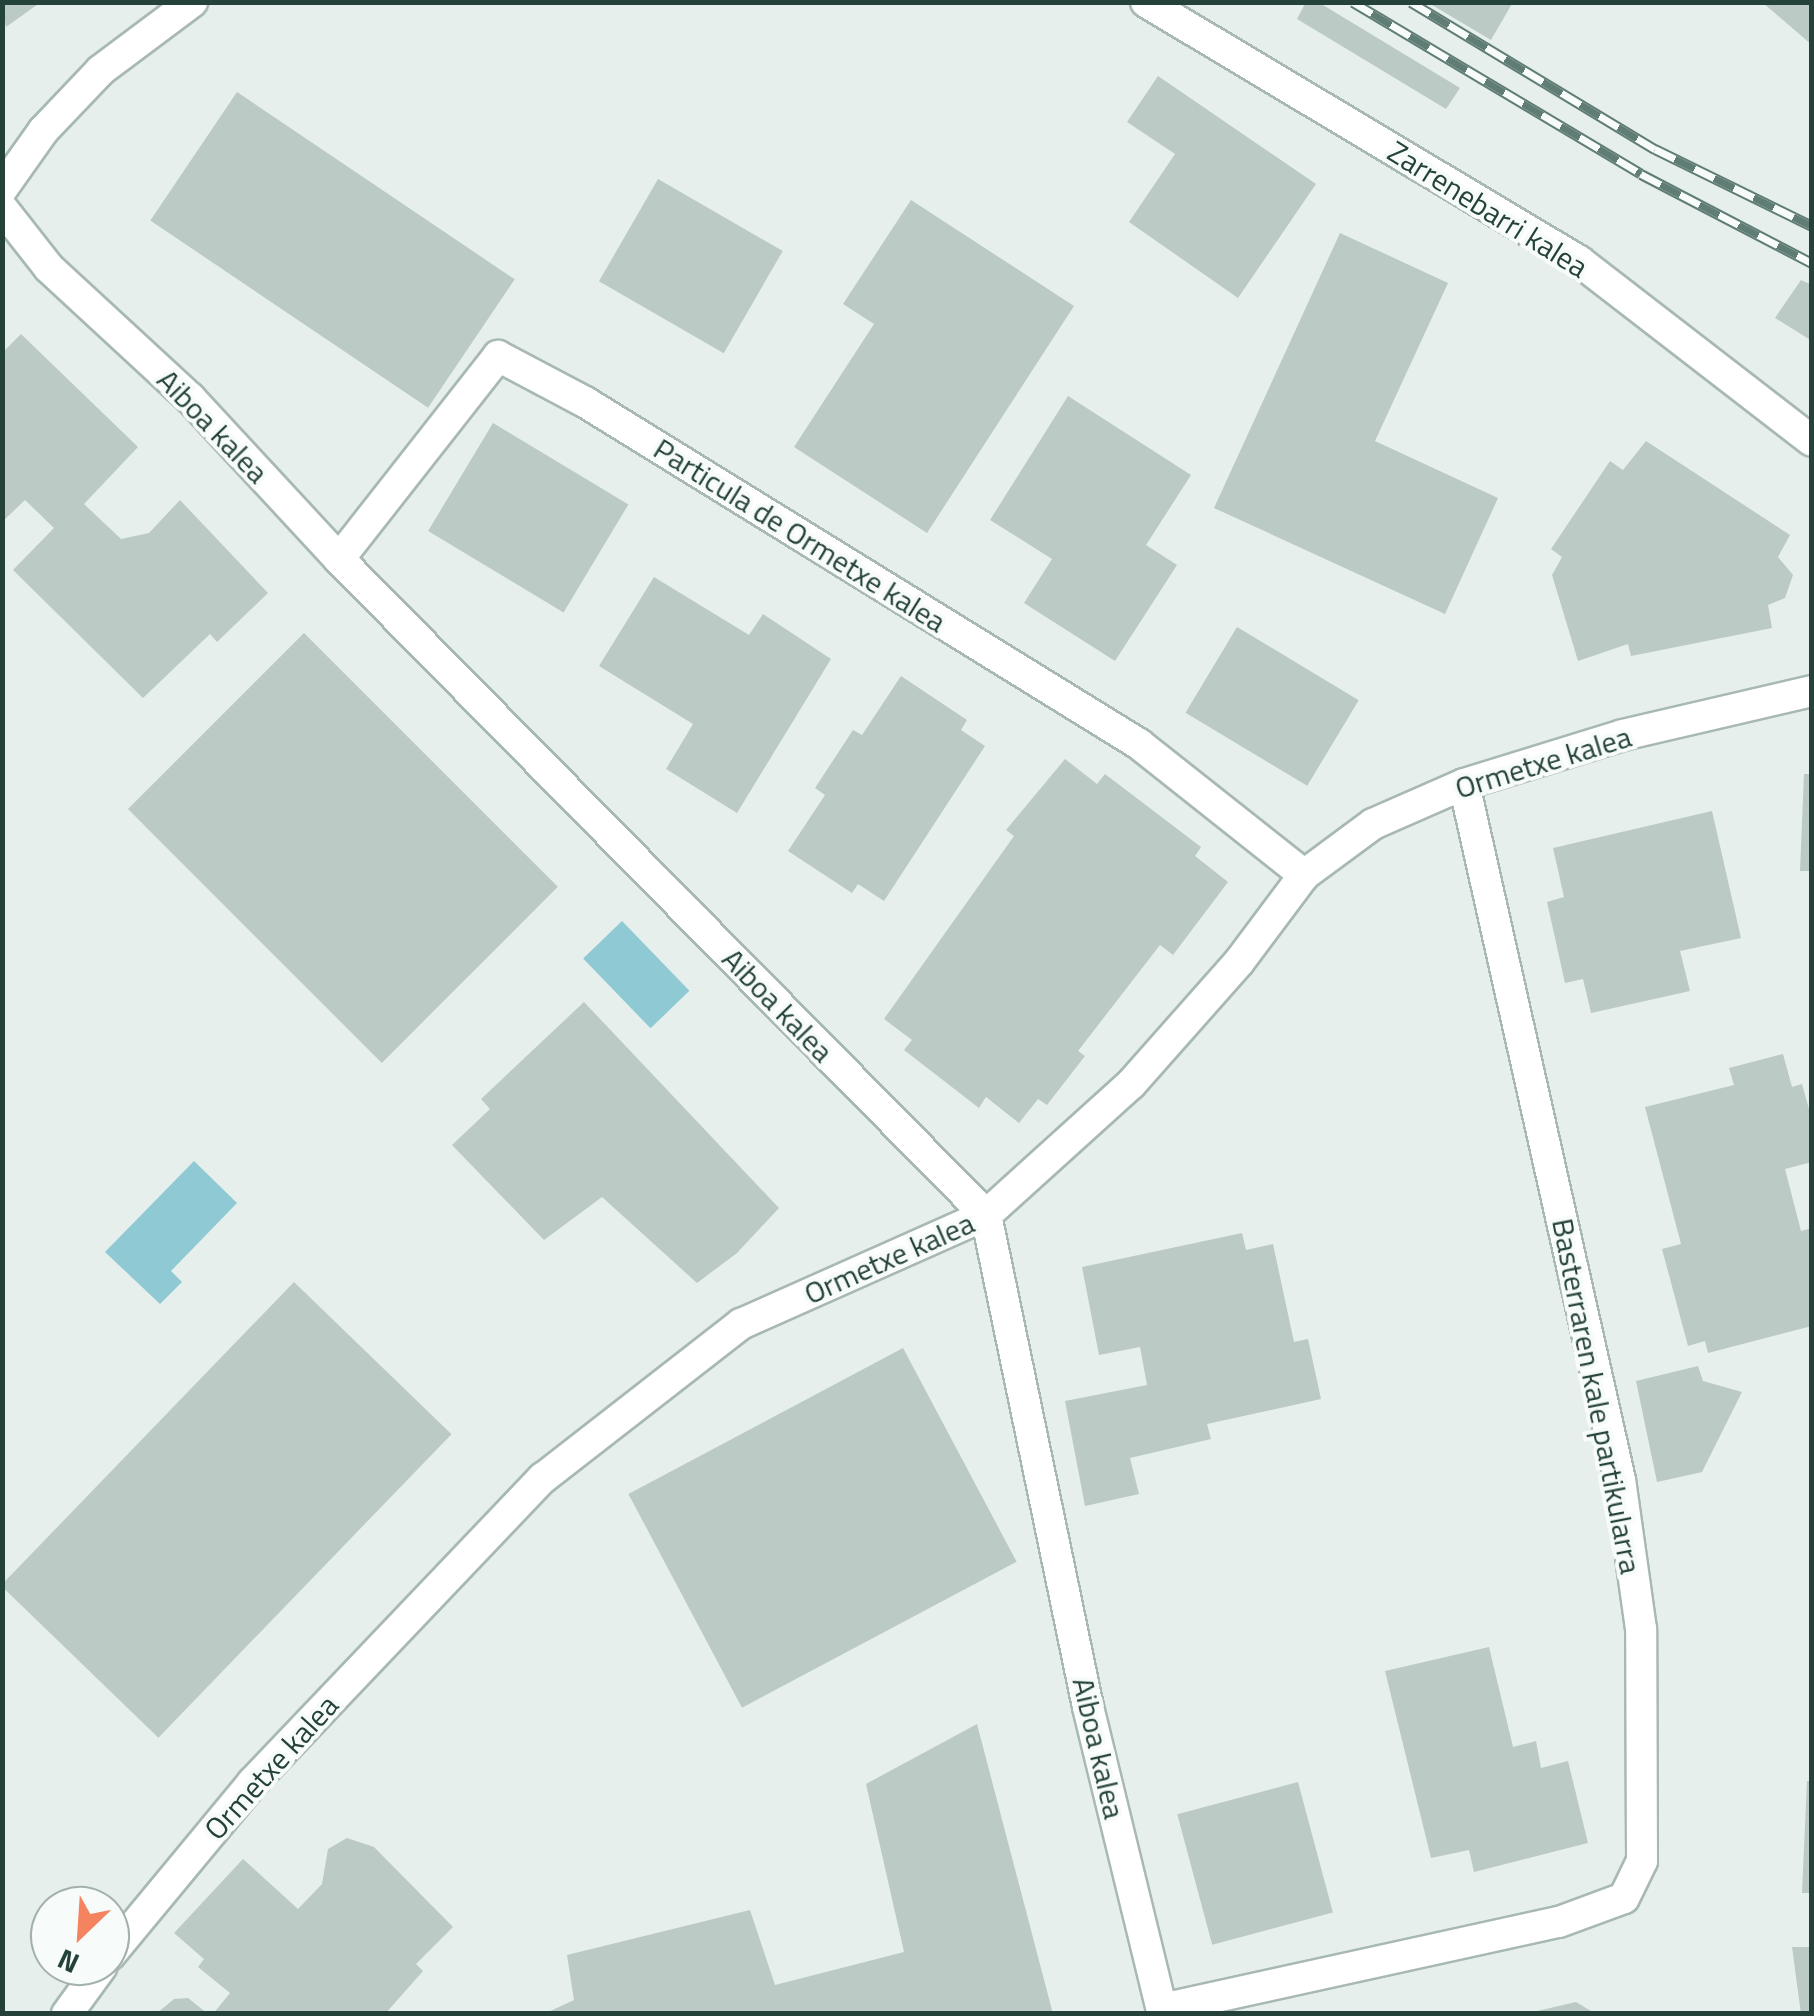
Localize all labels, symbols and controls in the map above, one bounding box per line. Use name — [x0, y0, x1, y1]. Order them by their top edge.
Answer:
street label: Zarrenebarri kalea — [1381, 133, 1595, 285]
street label: Aiboa kalea — [150, 362, 276, 490]
street label: Particula de Ormetxe kalea — [647, 430, 953, 640]
street label: Ormetxe kalea — [1451, 718, 1635, 806]
street label: Aiboa kalea — [715, 941, 841, 1069]
street label: Ormetxe kalea — [798, 1204, 980, 1312]
street label: Basterraren kale partikularra — [1545, 1215, 1649, 1577]
street label: Aiboa kalea — [1065, 1674, 1133, 1822]
street label: Ormetxe kalea — [197, 1687, 345, 1847]
north arrow — [30, 1886, 130, 1986]
text: N — [50, 1938, 86, 1985]

